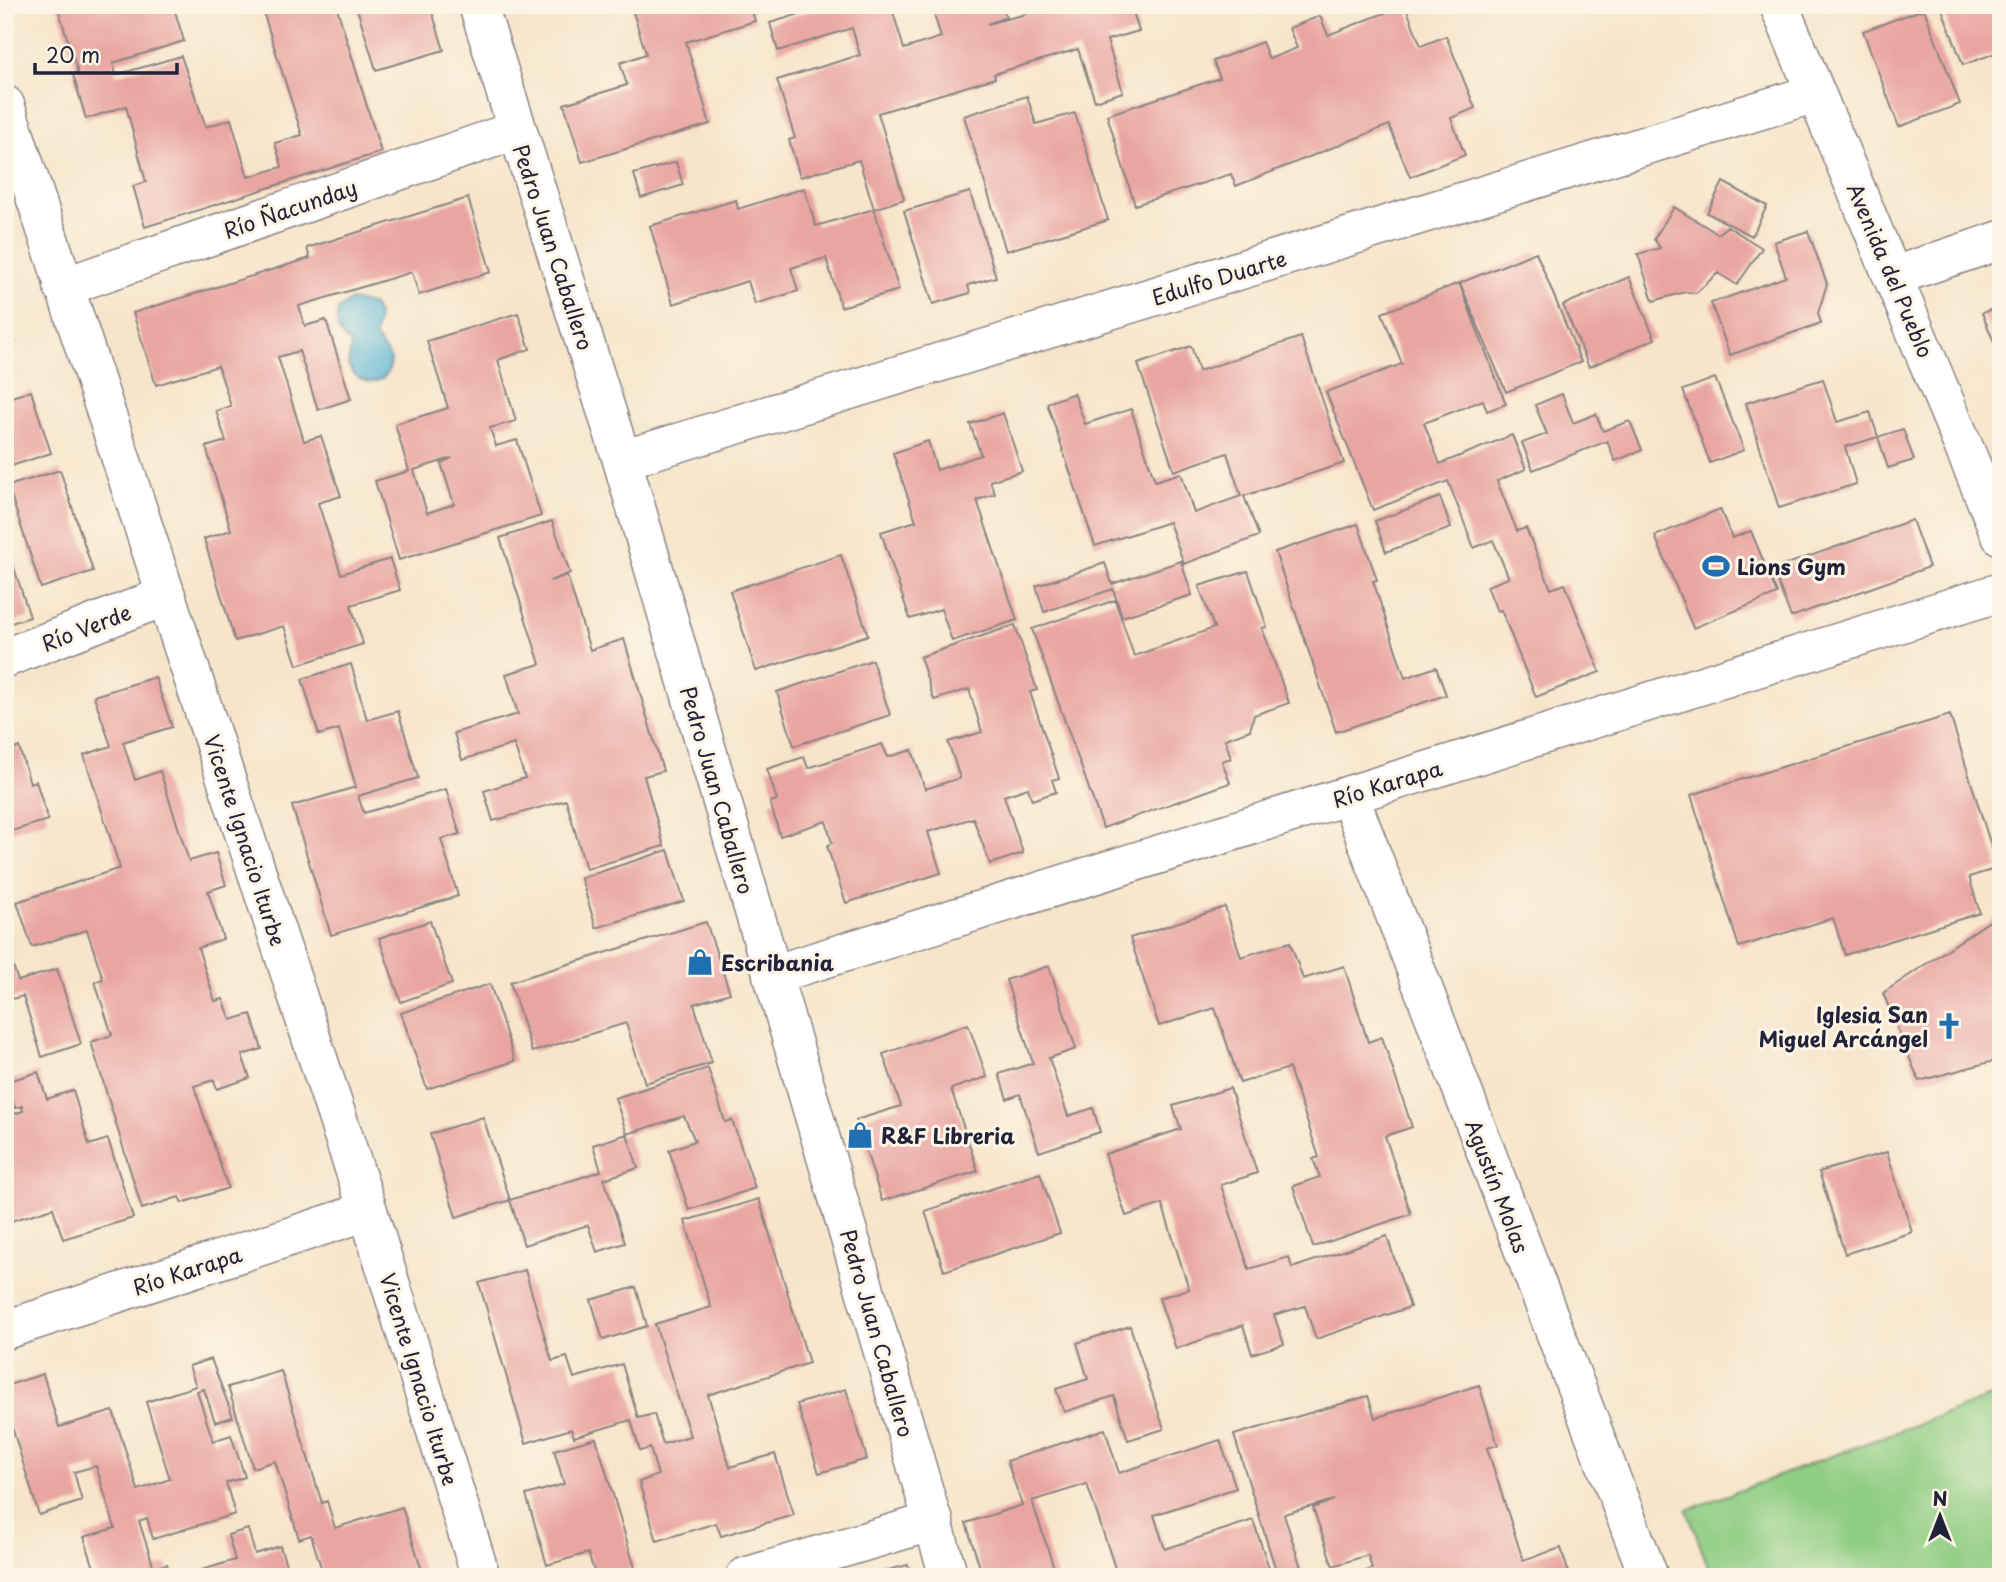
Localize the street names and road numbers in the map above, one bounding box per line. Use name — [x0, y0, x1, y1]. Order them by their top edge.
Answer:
street label: Pedro Juan Caballero — [506, 140, 602, 354]
street label: Río Ñacunday — [219, 170, 361, 246]
street label: Avenida del Pueblo — [1840, 178, 1942, 362]
street label: Edulfo Duarte — [1148, 241, 1290, 313]
street label: Río Verde — [37, 595, 135, 659]
street label: Pedro Juan Caballero — [673, 682, 763, 898]
street label: Vicente Ignacio Iturbe — [197, 730, 295, 950]
street label: Río Karapa — [1328, 751, 1446, 815]
street label: Agustín Molas — [1458, 1115, 1538, 1257]
street label: Pedro Juan Caballero — [833, 1225, 923, 1441]
street label: Río Karapa — [128, 1237, 246, 1303]
street label: Vicente Ignacio Iturbe — [372, 1269, 468, 1489]

